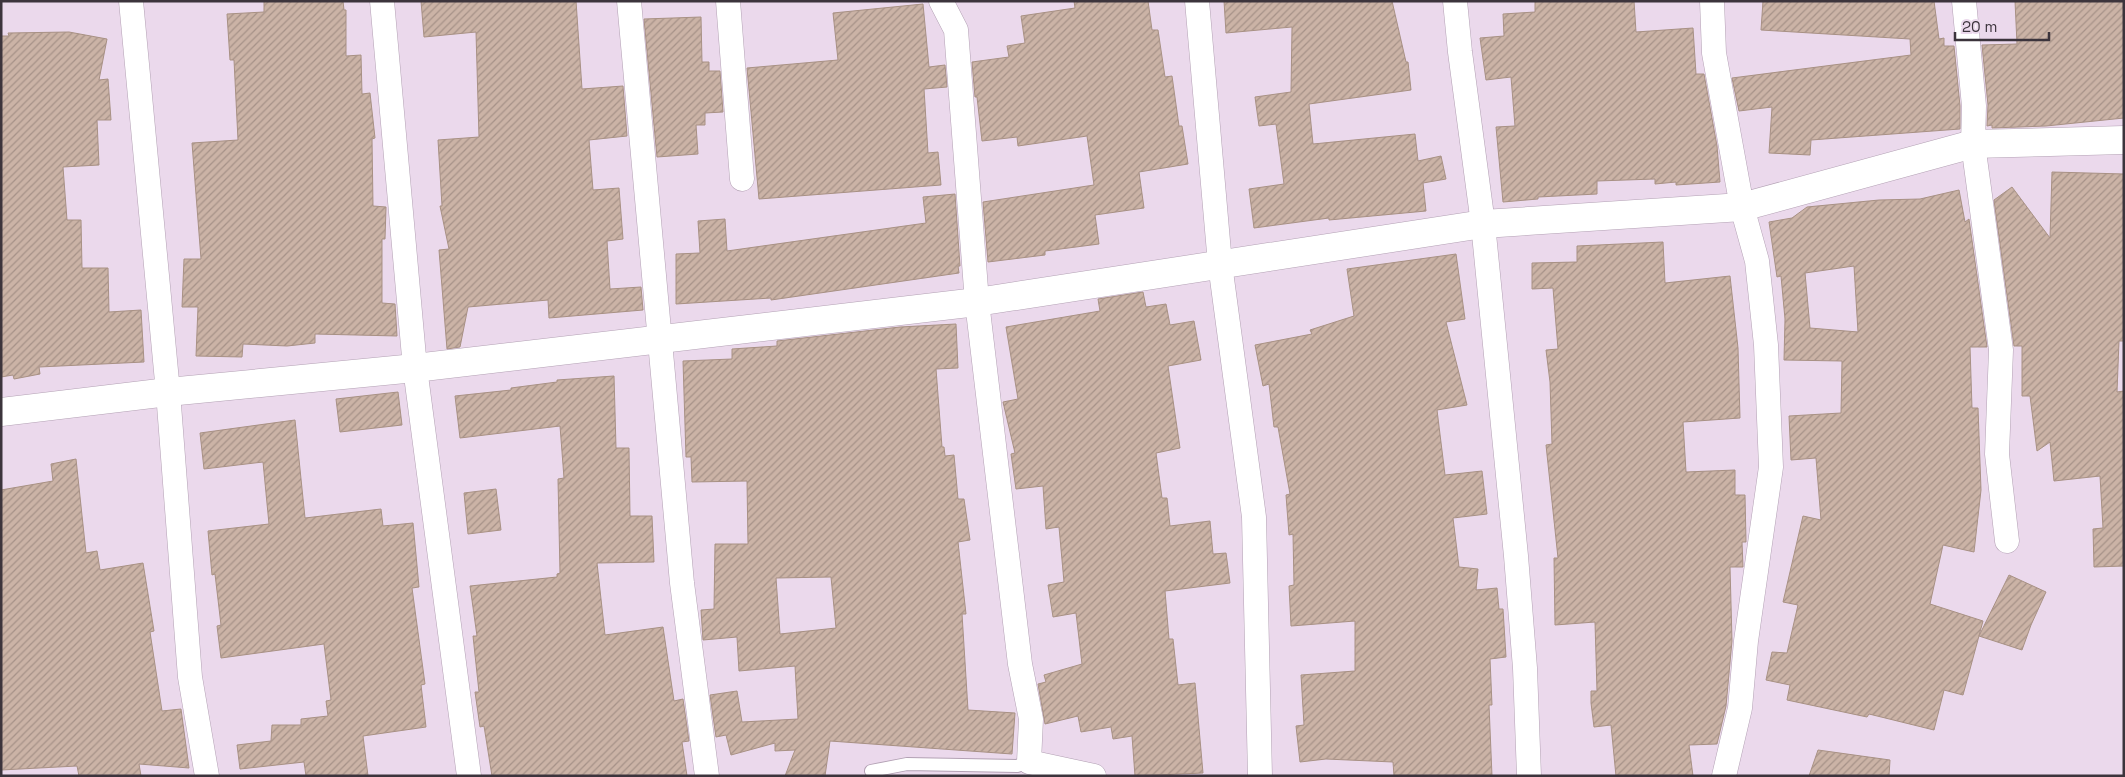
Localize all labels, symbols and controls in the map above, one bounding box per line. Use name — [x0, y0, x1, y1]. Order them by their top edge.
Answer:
scale bar — [1955, 10, 2049, 42]
text: 20 m — [1962, 17, 1997, 36]

